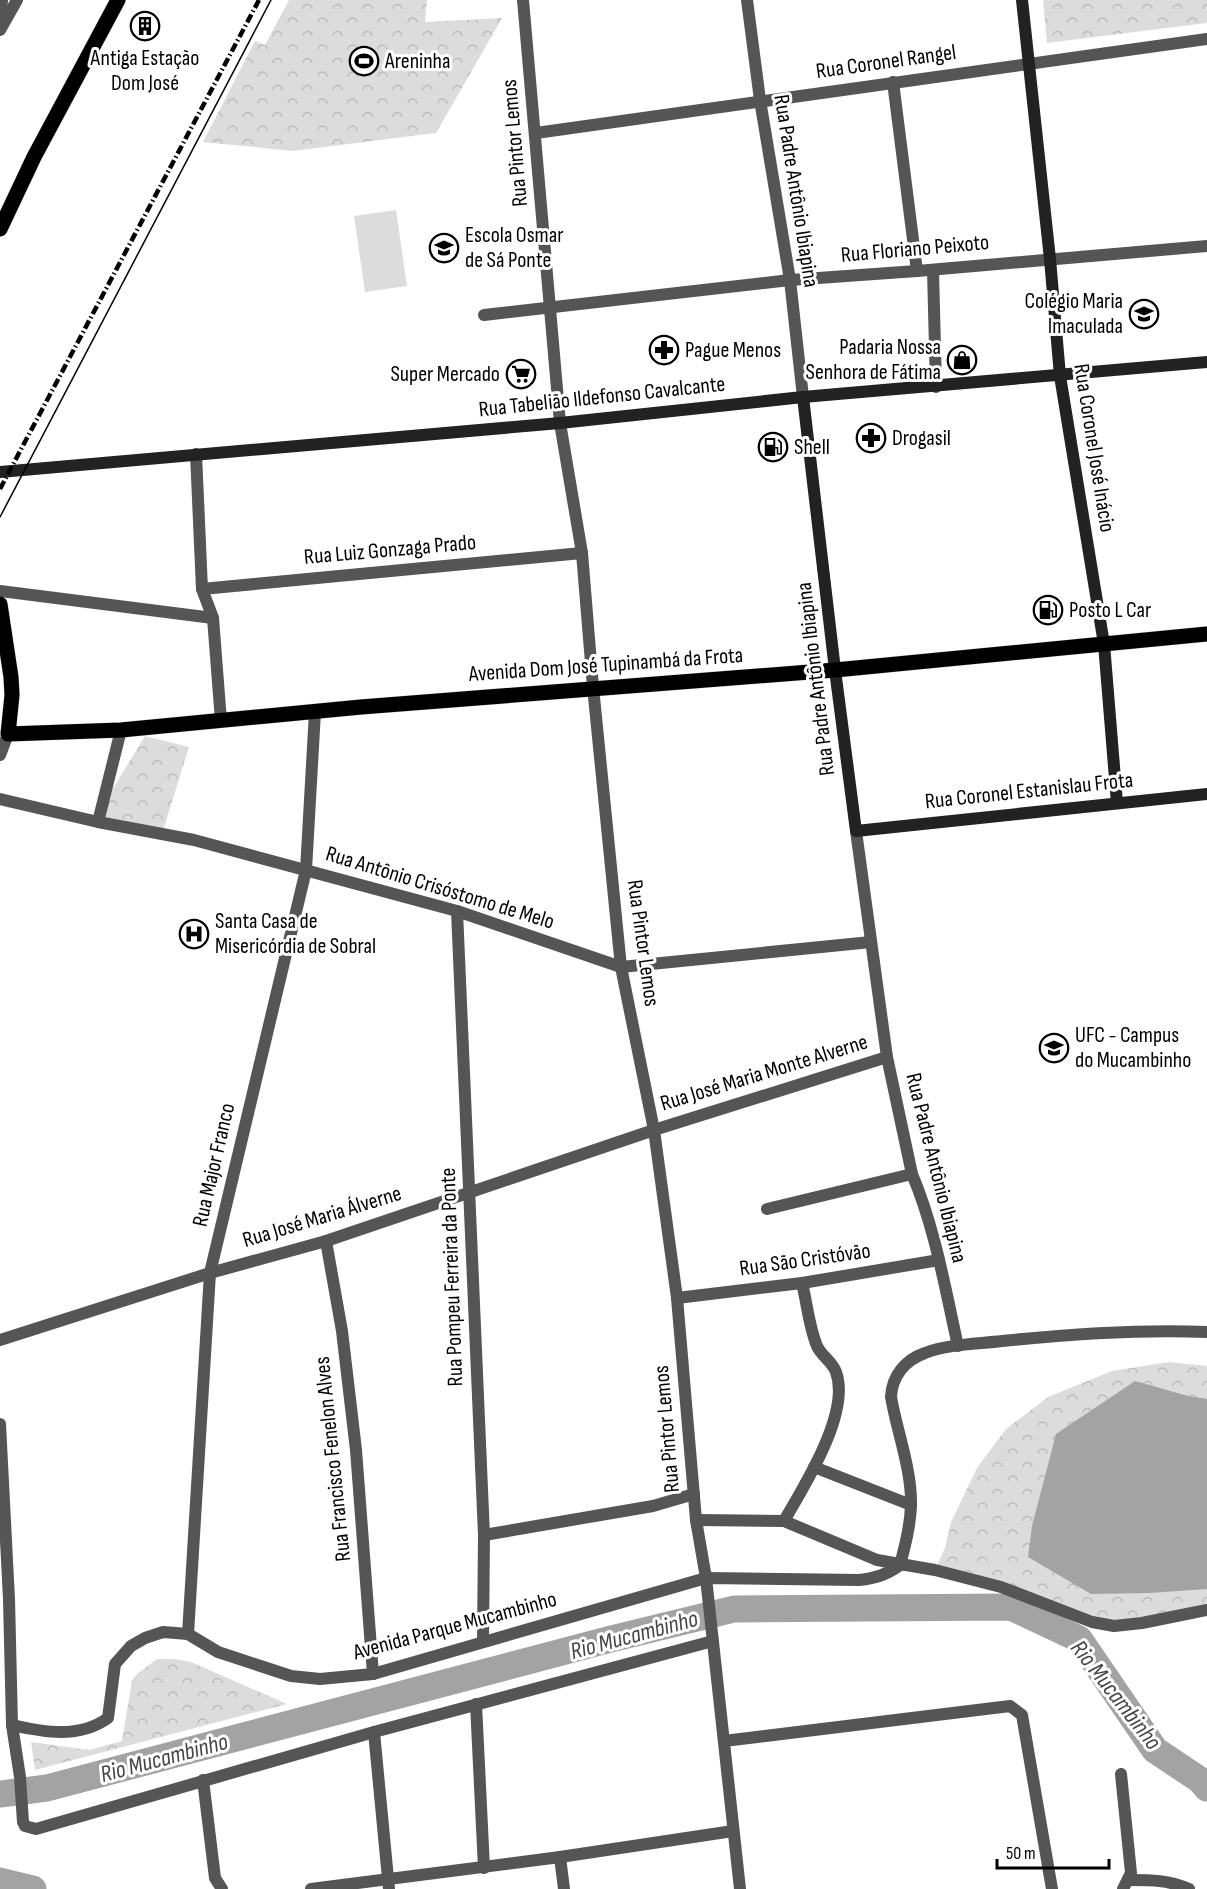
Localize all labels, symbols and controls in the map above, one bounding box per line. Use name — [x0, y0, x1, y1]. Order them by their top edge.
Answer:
building icon: Antiga Estação Dom José — [129, 10, 161, 42]
street label: Rua Coronel Rangel — [814, 39, 958, 85]
place label: Antiga Estação Dom José — [90, 45, 199, 97]
sports icon: Areninha — [348, 45, 380, 77]
place label: Areninha — [384, 48, 450, 75]
street label: Rua Pintor Lemos — [496, 78, 534, 208]
street label: Rua Padre Antônio Ibiapina — [767, 93, 825, 289]
place label: Escola Osmar de Sá Ponte — [465, 222, 564, 274]
street label: Rua Floriano Peixoto — [840, 229, 990, 269]
school or university icon: Escola Osmar de Sá Ponte — [428, 232, 460, 264]
place label: Colégio Maria Imaculada — [1025, 288, 1123, 340]
school or university icon: Colégio Maria Imaculada — [1128, 298, 1160, 330]
pharmacy icon: Pague Menos — [648, 334, 680, 366]
place label: Padaria Nossa Senhora de Fátima — [806, 334, 941, 386]
place label: Pague Menos — [685, 337, 781, 364]
shop icon: Padaria Nossa Senhora de Fátima — [946, 344, 978, 376]
supermarket icon: Super Mercado — [505, 358, 537, 390]
place label: Super Mercado — [390, 361, 500, 388]
street label: Rua Coronel José Inácio — [1067, 362, 1121, 534]
street label: Rua Tabelião Ildefonso Cavalcante — [477, 371, 727, 423]
pharmacy icon: Drogasil — [855, 422, 887, 454]
place label: Drogasil — [892, 425, 951, 452]
fuel station icon: Shell — [757, 431, 789, 463]
place label: Shell — [794, 434, 830, 461]
street label: Rua Luiz Gonzaga Prado — [303, 529, 477, 571]
street label: Rua Padre Antônio Ibiapina — [791, 581, 841, 777]
fuel station icon: Posto L Car — [1032, 594, 1064, 626]
place label: Posto L Car — [1069, 597, 1151, 624]
street label: Avenida Dom José Tupinambá da Frota — [467, 642, 744, 688]
street label: Rua Coronel Estanislau Frota — [924, 767, 1134, 815]
street label: Rua Antônio Crisóstomo de Melo — [322, 840, 558, 936]
street label: Rua Pintor Lemos — [621, 878, 665, 1008]
place label: Santa Casa de Misericórdia de Sobral — [215, 908, 376, 960]
hospital icon: Santa Casa de Misericórdia de Sobral — [178, 918, 210, 950]
place label: UFC - Campus do Mucambinho — [1075, 1022, 1191, 1074]
street label: Rua José Maria Monte Alverne — [657, 1029, 871, 1117]
school or university icon: UFC - Campus do Mucambinho — [1038, 1032, 1070, 1064]
street label: Rua Padre Antônio Ibiapina — [899, 1070, 973, 1266]
street label: Rua Major Franco — [187, 1101, 241, 1229]
street label: Rua Pompeu Ferreira da Ponte — [435, 1167, 469, 1387]
street label: Rua José Maria Álverne — [239, 1180, 405, 1254]
street label: Rua São Cristóvão — [738, 1237, 872, 1283]
street label: Rua Francisco Fenelon Alves — [309, 1355, 357, 1563]
street label: Rua Pintor Lemos — [648, 1364, 686, 1494]
street label: Avenida Parque Mucambinho — [349, 1586, 560, 1666]
water label: Rio Mucambinho — [567, 1604, 701, 1666]
water label: Rio Mucambinho — [1064, 1635, 1168, 1756]
water label: Rio Mucambinho — [97, 1727, 231, 1789]
scale bar — [997, 1832, 1110, 1870]
text: 50 m — [1006, 1843, 1036, 1864]

